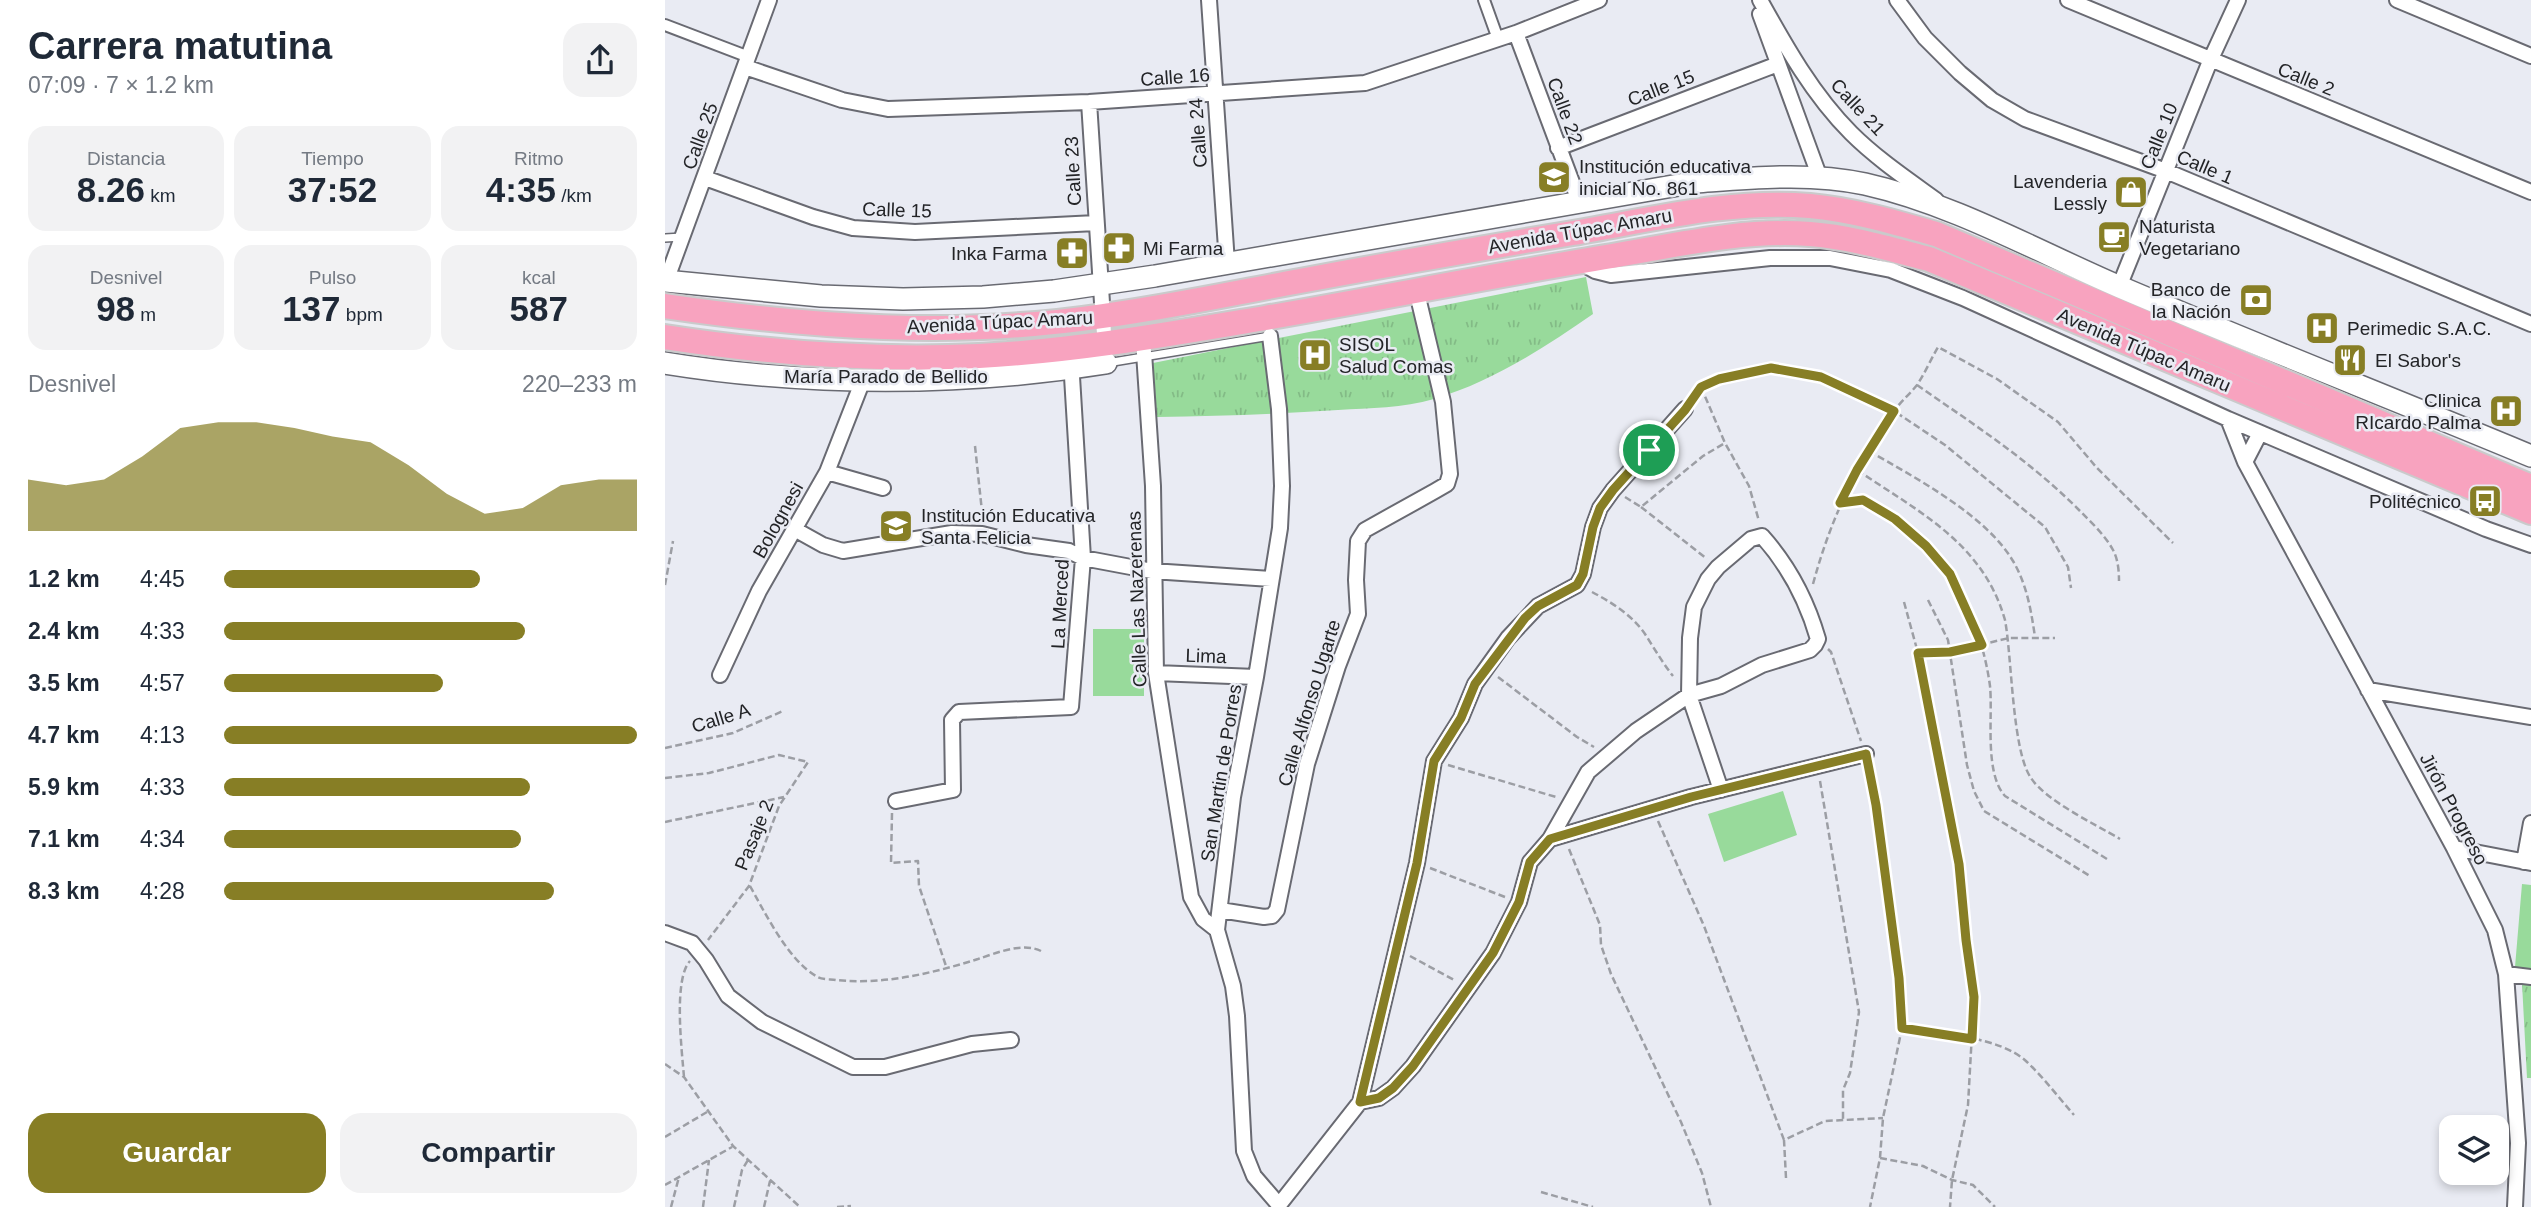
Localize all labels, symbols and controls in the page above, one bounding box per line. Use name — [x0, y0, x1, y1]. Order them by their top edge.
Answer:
button: share — [563, 23, 637, 97]
text: Carrera matutina — [28, 25, 332, 67]
street label: Calle 2 — [2275, 58, 2337, 100]
street label: Calle 16 — [1139, 64, 1211, 90]
street label: Calle 15 — [1625, 66, 1697, 110]
text: 07:09 · 7 × 1.2 km — [28, 72, 214, 98]
street label: Calle 21 — [1827, 74, 1889, 140]
street label: Calle 22 — [1543, 75, 1587, 147]
street label: Calle 24 — [1185, 97, 1211, 169]
street label: Calle 25 — [678, 100, 722, 172]
street label: Calle 10 — [2136, 100, 2182, 172]
street label: Calle 23 — [1061, 136, 1085, 206]
street label: Calle 1 — [2174, 146, 2236, 188]
text: Distancia — [87, 148, 165, 169]
text: Tiempo — [301, 148, 364, 169]
text: Ritmo — [514, 148, 564, 169]
place label: Institución educativa inicial No. 861 — [1579, 156, 1752, 199]
school or university icon: Institución educativa inicial No. 861 — [1535, 158, 1573, 196]
text: 8.26 — [77, 170, 145, 209]
text: 37:52 — [288, 170, 377, 209]
text: 4:35 — [486, 170, 556, 209]
place label: Lavenderia Lessly — [2013, 171, 2107, 214]
shop icon: Lavenderia Lessly — [2112, 173, 2150, 211]
text: km — [145, 185, 176, 206]
text: /km — [556, 185, 592, 206]
street label: Calle 15 — [862, 198, 932, 222]
street label: Avenida Túpac Amaru — [1486, 204, 1674, 258]
place label: Naturista Vegetariano — [2139, 216, 2240, 259]
cafe icon: Naturista Vegetariano — [2095, 218, 2133, 256]
pharmacy icon: Mi Farma — [1100, 229, 1138, 267]
pharmacy icon: Inka Farma — [1053, 234, 1091, 272]
place label: Mi Farma — [1143, 238, 1224, 259]
place label: Inka Farma — [951, 243, 1047, 264]
text: Desnivel — [90, 267, 163, 288]
text: Pulso — [309, 267, 356, 288]
text: kcal — [522, 267, 556, 288]
place label: Banco de la Nación — [2151, 279, 2231, 322]
bank icon: Banco de la Nación — [2237, 281, 2275, 319]
text: 98 — [96, 289, 135, 328]
text: 137 — [282, 289, 341, 328]
text: 587 — [510, 289, 568, 328]
text: m — [135, 304, 156, 325]
text: bpm — [341, 304, 383, 325]
street label: Avenida Túpac Amaru — [2054, 304, 2234, 396]
street label: Avenida Túpac Amaru — [906, 307, 1094, 337]
hospital icon: Perimedic S.A.C. — [2303, 309, 2341, 347]
place label: Perimedic S.A.C. — [2347, 318, 2492, 339]
place label: SISOL Salud Comas — [1339, 334, 1453, 377]
hospital icon: SISOL Salud Comas — [1296, 336, 1334, 374]
restaurant icon: El Sabor's — [2331, 341, 2369, 379]
place label: El Sabor's — [2375, 350, 2461, 371]
street label: María Parado de Bellido — [784, 366, 988, 387]
text: Desnivel — [28, 371, 116, 397]
text: 220–233 m — [522, 371, 637, 397]
place label: Clinica RIcardo Palma — [2355, 390, 2481, 433]
hospital icon: Clinica RIcardo Palma — [2487, 392, 2525, 430]
pin — [1619, 420, 1679, 480]
icon: arrive — [1630, 431, 1668, 469]
street label: Bolognesi — [749, 478, 807, 562]
bus stop icon: Politécnico — [2466, 482, 2504, 520]
place label: Politécnico — [2369, 491, 2461, 512]
place label: Institución Educativa Santa Felicia — [921, 505, 1096, 548]
school or university icon: Institución Educativa Santa Felicia — [877, 507, 915, 545]
street label: Calle Las Nazerenas — [1123, 510, 1151, 688]
street label: La Merced — [1047, 559, 1073, 649]
text: 1.2 km — [28, 566, 100, 592]
text: 4:45 — [140, 566, 185, 592]
street label: Calle Alfonso Ugarte — [1274, 617, 1344, 789]
text: 2.4 km — [28, 618, 100, 644]
text: 4:33 — [140, 618, 185, 644]
street label: Lima — [1185, 645, 1227, 667]
text: 3.5 km — [28, 670, 100, 696]
text: 4:57 — [140, 670, 185, 696]
street label: San Martin de Porres — [1197, 683, 1245, 863]
street label: Calle A — [689, 699, 753, 737]
text: 4.7 km — [28, 722, 100, 748]
text: 4:13 — [140, 722, 185, 748]
street label: Jirón Progreso — [2416, 750, 2492, 868]
text: 5.9 km — [28, 774, 100, 800]
text: 4:33 — [140, 774, 185, 800]
street label: Pasaje 2 — [730, 797, 778, 873]
text: 7.1 km — [28, 826, 100, 852]
text: 4:34 — [140, 826, 185, 852]
text: 8.3 km — [28, 878, 100, 904]
text: 4:28 — [140, 878, 185, 904]
button: Guardar — [28, 1113, 326, 1193]
button: Compartir — [340, 1113, 637, 1193]
map controls — [2439, 1115, 2509, 1185]
button: layers — [2439, 1115, 2509, 1185]

